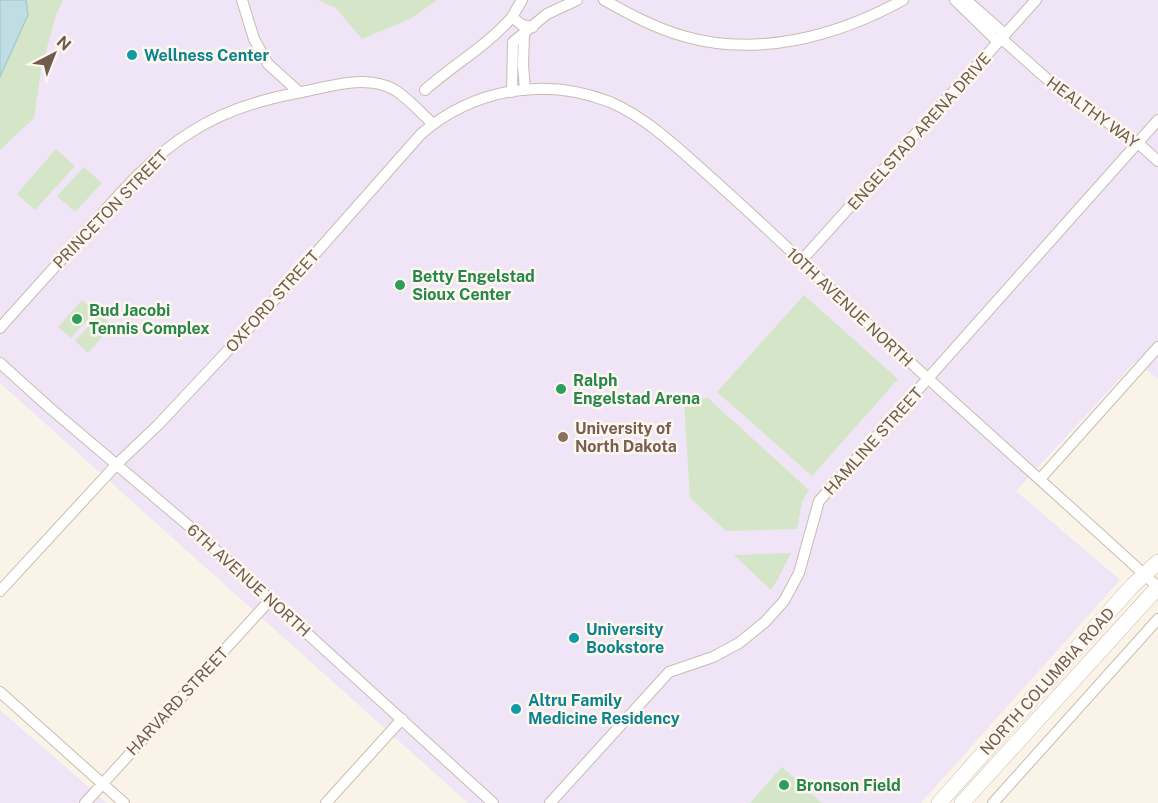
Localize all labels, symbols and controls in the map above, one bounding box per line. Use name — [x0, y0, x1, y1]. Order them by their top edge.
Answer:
north arrow — [24, 24, 84, 84]
text: N — [53, 32, 75, 54]
place label: Wellness Center — [144, 46, 270, 65]
marker: Wellness Center — [125, 48, 139, 62]
street label: ENGELSTAD ARENA DRIVE — [844, 49, 995, 214]
street label: HEALTHY WAY — [1043, 73, 1143, 152]
street label: PRINCETON STREET — [49, 146, 172, 272]
street label: 10TH AVENUE NORTH — [783, 244, 917, 371]
street label: OXFORD STREET — [222, 246, 323, 356]
place label: Betty Engelstad Sioux Center — [412, 267, 535, 304]
marker: Betty Engelstad Sioux Center — [393, 278, 407, 292]
place label: Bud Jacobi Tennis Complex — [89, 301, 210, 338]
marker: Bud Jacobi Tennis Complex — [70, 312, 84, 326]
place label: Ralph Engelstad Arena — [573, 371, 700, 408]
marker: Ralph Engelstad Arena — [554, 382, 568, 396]
street label: HAMLINE STREET — [820, 383, 927, 499]
place label: University of North Dakota — [575, 419, 677, 456]
marker: University of North Dakota — [556, 430, 570, 444]
street label: 6TH AVENUE NORTH — [183, 520, 314, 641]
street label: NORTH COLUMBIA ROAD — [976, 604, 1119, 759]
place label: University Bookstore — [586, 620, 664, 657]
marker: University Bookstore — [567, 631, 581, 645]
street label: HARVARD STREET — [122, 643, 233, 759]
place label: Altru Family Medicine Residency — [528, 691, 680, 728]
marker: Altru Family Medicine Residency — [509, 702, 523, 716]
place label: Bronson Field — [796, 776, 901, 795]
marker: Bronson Field — [777, 778, 791, 792]

